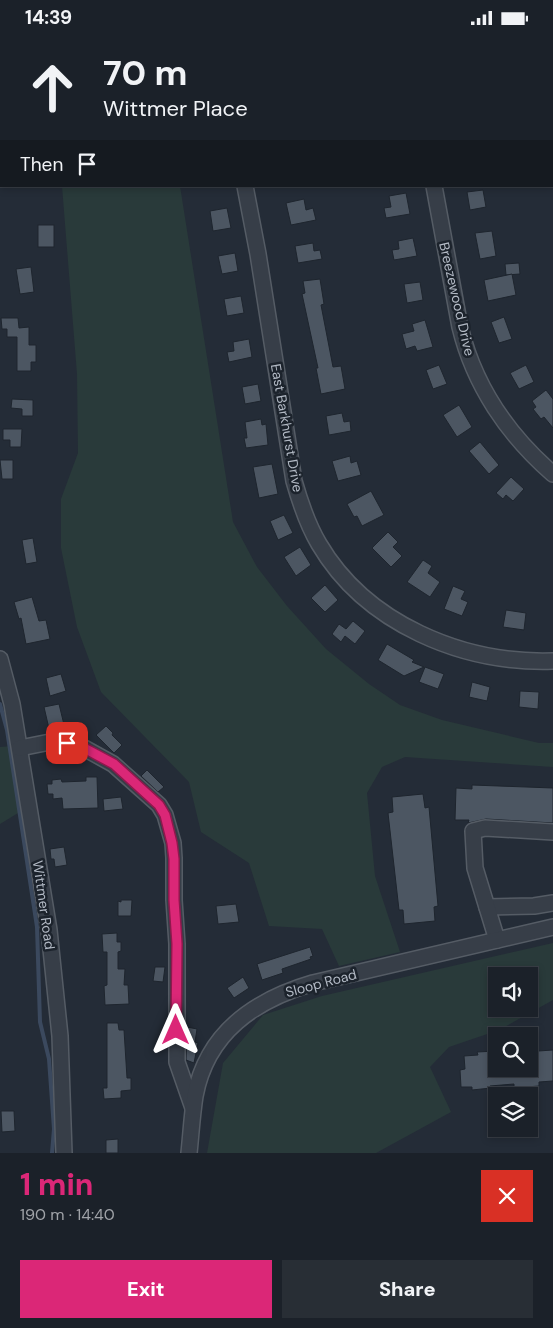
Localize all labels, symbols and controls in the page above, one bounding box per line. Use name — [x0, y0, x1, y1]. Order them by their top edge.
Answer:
text: 14:39 — [25, 5, 72, 30]
text: 70 m — [103, 50, 187, 96]
icon: ahead — [20, 55, 85, 120]
text: Wittmer Place — [103, 94, 248, 123]
icon: arrive — [73, 150, 101, 178]
text: Then — [20, 152, 63, 177]
street label: Breezewood Drive — [435, 240, 479, 358]
street label: East Barkhurst Drive — [267, 362, 307, 494]
pin — [46, 722, 88, 764]
icon: arrive — [53, 729, 81, 757]
street label: Wittmer Road — [29, 859, 59, 951]
street label: Sloop Road — [283, 965, 359, 1001]
map controls — [488, 967, 538, 1137]
button: sound — [488, 967, 538, 1017]
position arrow — [149, 1003, 201, 1055]
button: search — [488, 1027, 538, 1077]
button: layers — [488, 1087, 538, 1137]
text: 1 min — [20, 1165, 93, 1204]
button: close — [481, 1170, 533, 1222]
text: 190 m · 14:40 — [20, 1204, 115, 1225]
button: Exit — [20, 1260, 272, 1318]
button: Share — [282, 1260, 533, 1318]

